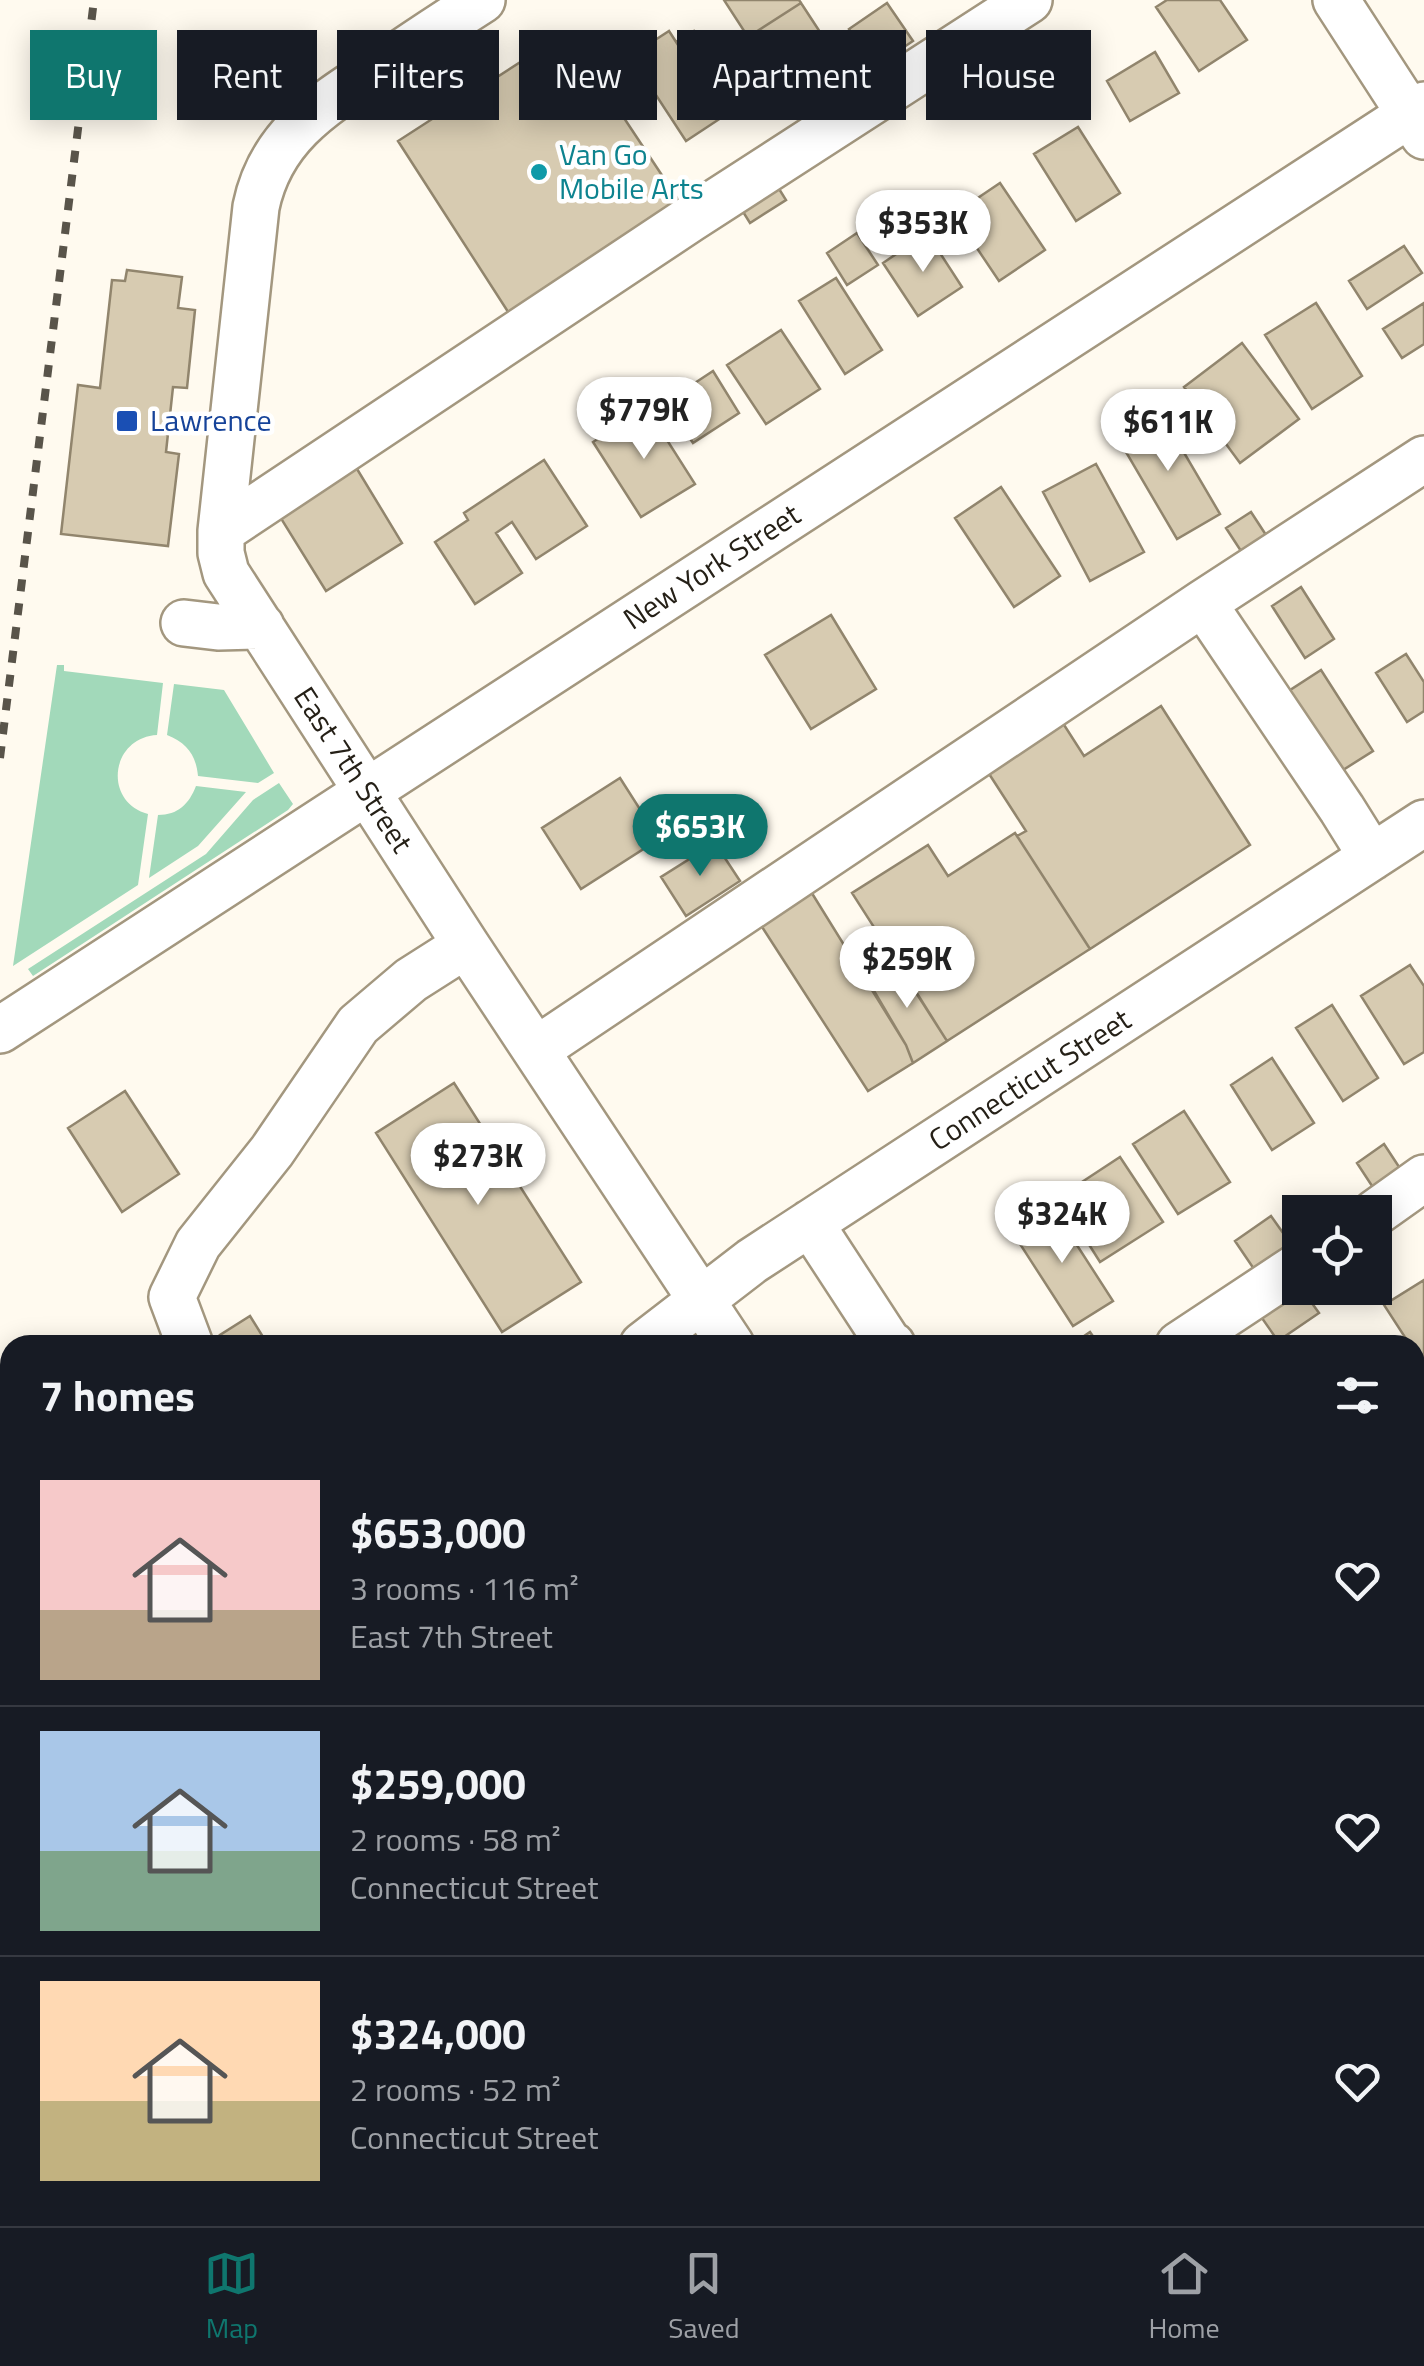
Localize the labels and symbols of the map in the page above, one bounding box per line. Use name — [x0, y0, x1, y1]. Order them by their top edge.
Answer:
place label: Van Go Mobile Arts — [559, 131, 704, 211]
marker: Van Go Mobile Arts — [528, 161, 550, 183]
pin: $353K — [853, 190, 993, 275]
pin: $779K — [574, 377, 714, 462]
pin: $611K — [1098, 389, 1238, 474]
place label: Lawrence — [150, 397, 272, 443]
marker: Lawrence — [114, 408, 140, 434]
street label: New York Street — [614, 491, 810, 641]
street label: East 7th Street — [283, 677, 425, 862]
pin: $653K — [630, 794, 770, 879]
pin: $259K — [837, 926, 977, 1011]
street label: Connecticut Street — [919, 996, 1140, 1162]
pin: $273K — [408, 1123, 548, 1208]
pin: $324K — [992, 1181, 1132, 1266]

